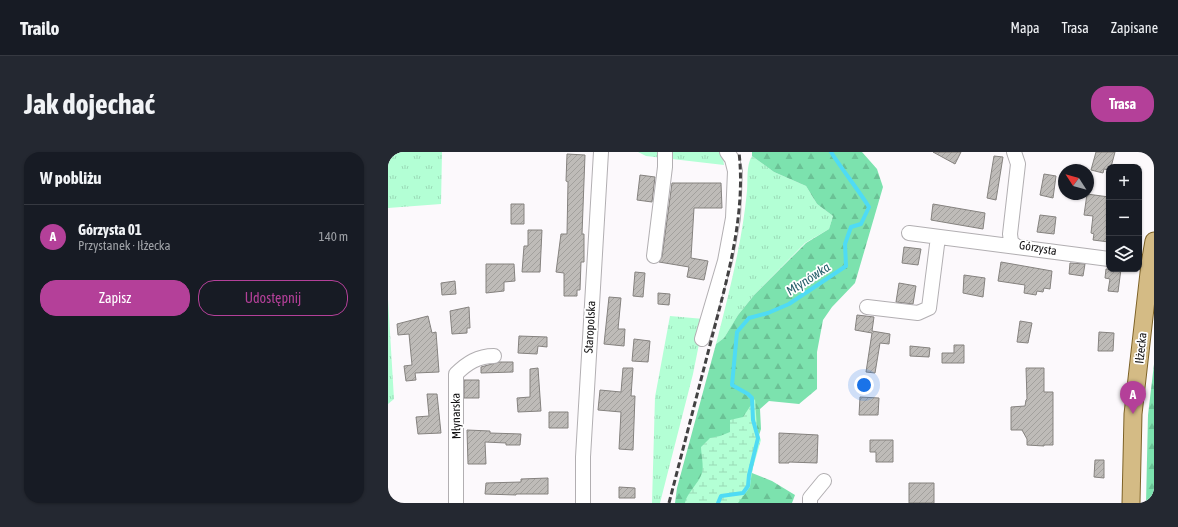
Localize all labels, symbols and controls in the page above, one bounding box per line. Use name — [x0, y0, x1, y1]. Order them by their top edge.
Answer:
text: Trailo — [20, 17, 59, 39]
text: Mapa — [1011, 20, 1040, 36]
text: Trasa — [1062, 20, 1089, 36]
text: Zapisane — [1111, 20, 1158, 36]
button: Trasa — [1091, 86, 1154, 122]
text: Jak dojechać — [24, 88, 155, 120]
north arrow — [1058, 164, 1094, 200]
map controls — [1106, 164, 1142, 272]
button: + — [1106, 164, 1142, 200]
text: W pobliżu — [40, 168, 102, 188]
button: − — [1106, 200, 1142, 236]
text: Górzysta 01 — [78, 221, 142, 238]
text: A — [50, 229, 56, 244]
text: 140 m — [319, 229, 348, 244]
button: layers — [1106, 236, 1142, 272]
text: Przystanek · Iłżecka — [78, 238, 171, 253]
street label: Górzysta — [1018, 238, 1058, 258]
water label: Młynówka — [783, 259, 833, 299]
button: Zapisz — [40, 280, 190, 316]
button: Udostępnij — [198, 280, 348, 316]
street label: Staropolska — [582, 300, 598, 354]
street label: Iłżecka — [1132, 332, 1150, 364]
your location — [854, 375, 874, 395]
pin: A — [1120, 381, 1146, 414]
street label: Młynarska — [449, 393, 463, 439]

